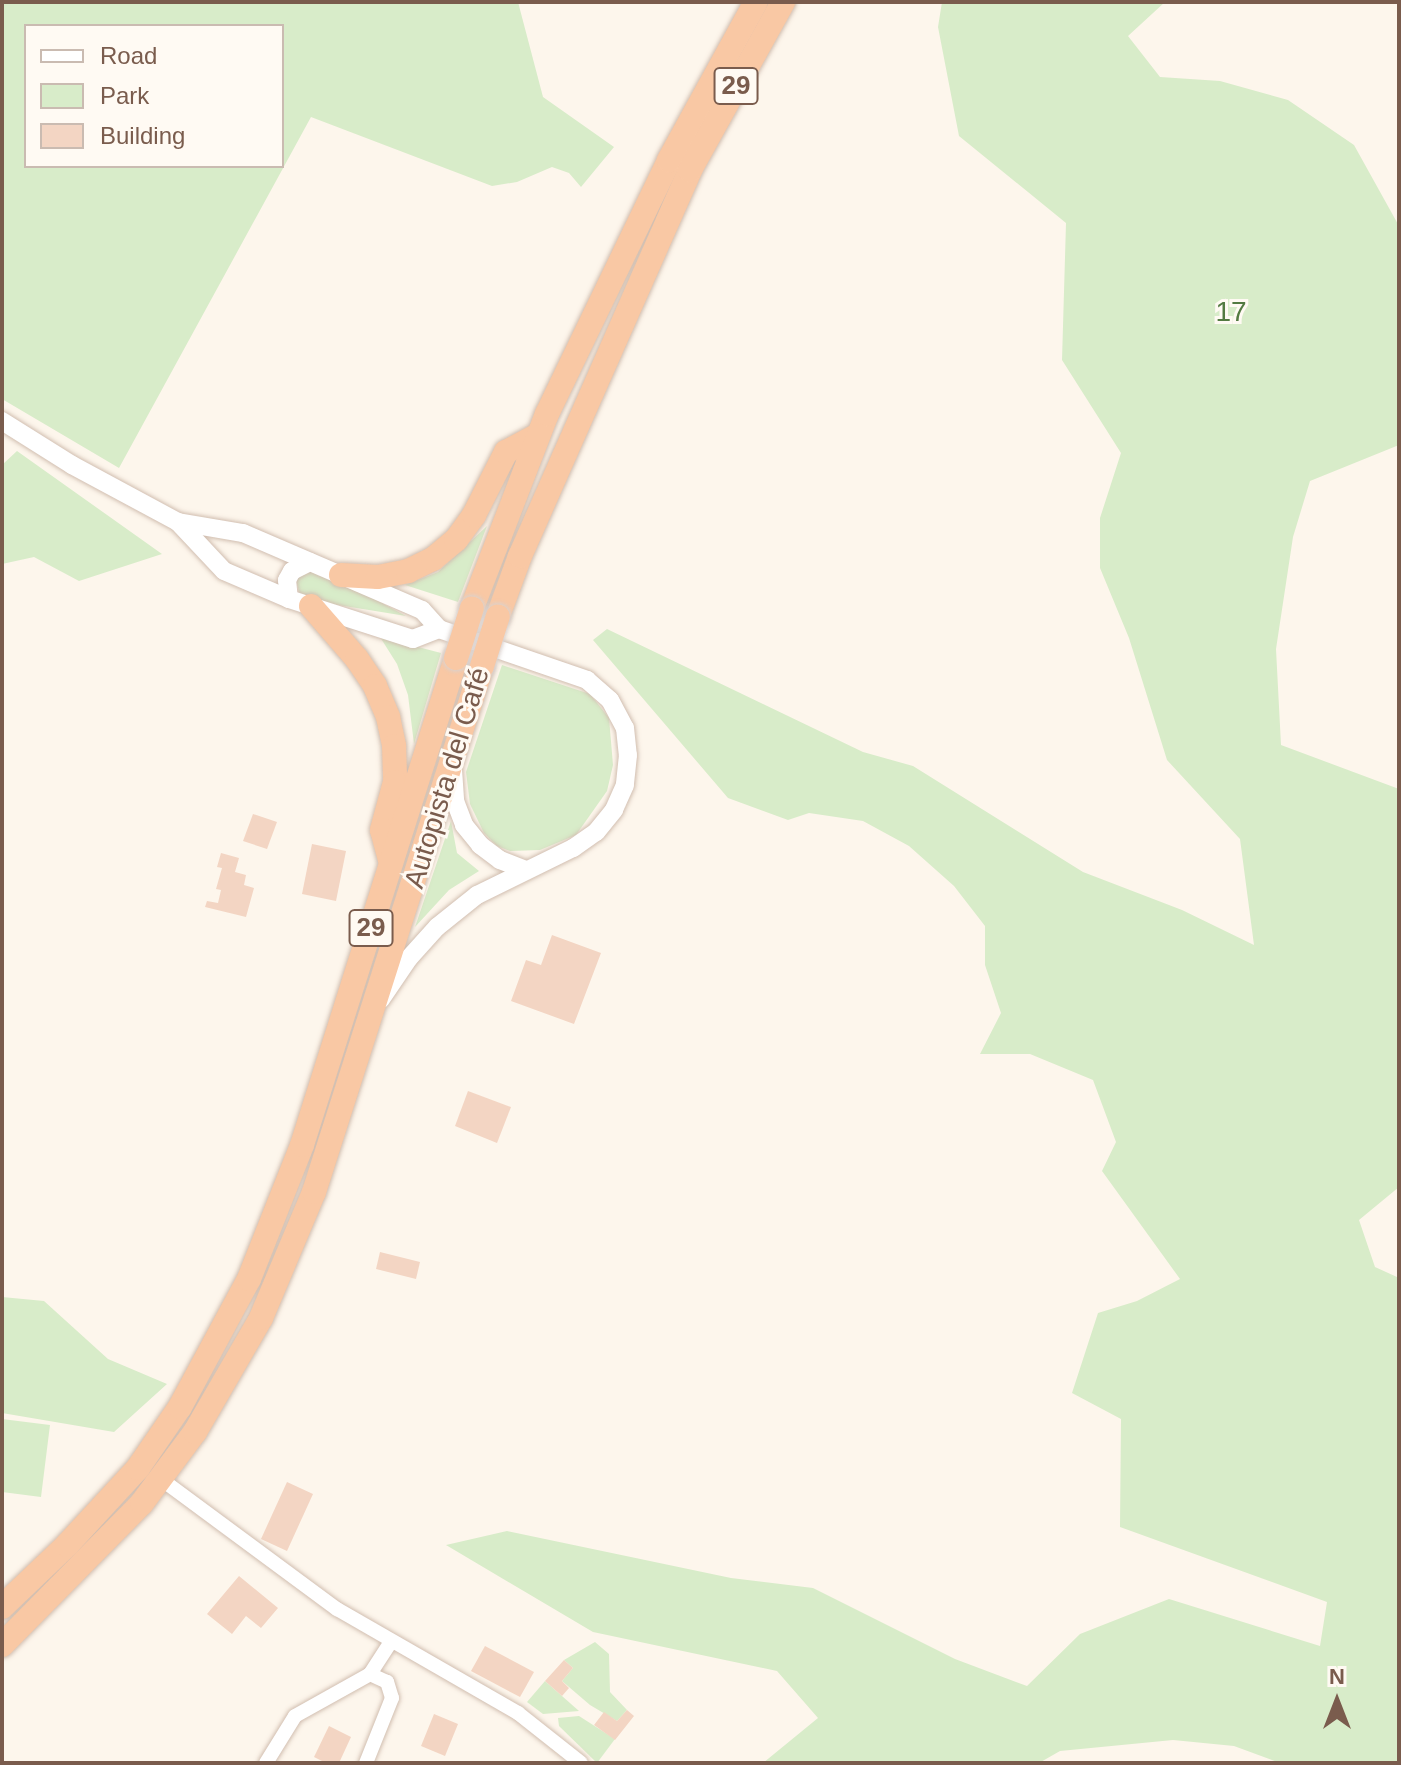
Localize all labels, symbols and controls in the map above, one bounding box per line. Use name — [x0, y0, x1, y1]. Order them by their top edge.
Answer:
legend — [24, 24, 284, 168]
text: Road — [100, 42, 157, 69]
road number: 29 — [712, 64, 760, 108]
text: Park — [100, 82, 149, 109]
text: Building — [100, 122, 185, 149]
park label: 17 — [1215, 295, 1247, 329]
street label: Autopista del Café — [397, 664, 497, 892]
road number: 29 — [347, 906, 395, 950]
north arrow — [1297, 1661, 1377, 1741]
text: N — [1329, 1664, 1345, 1689]

